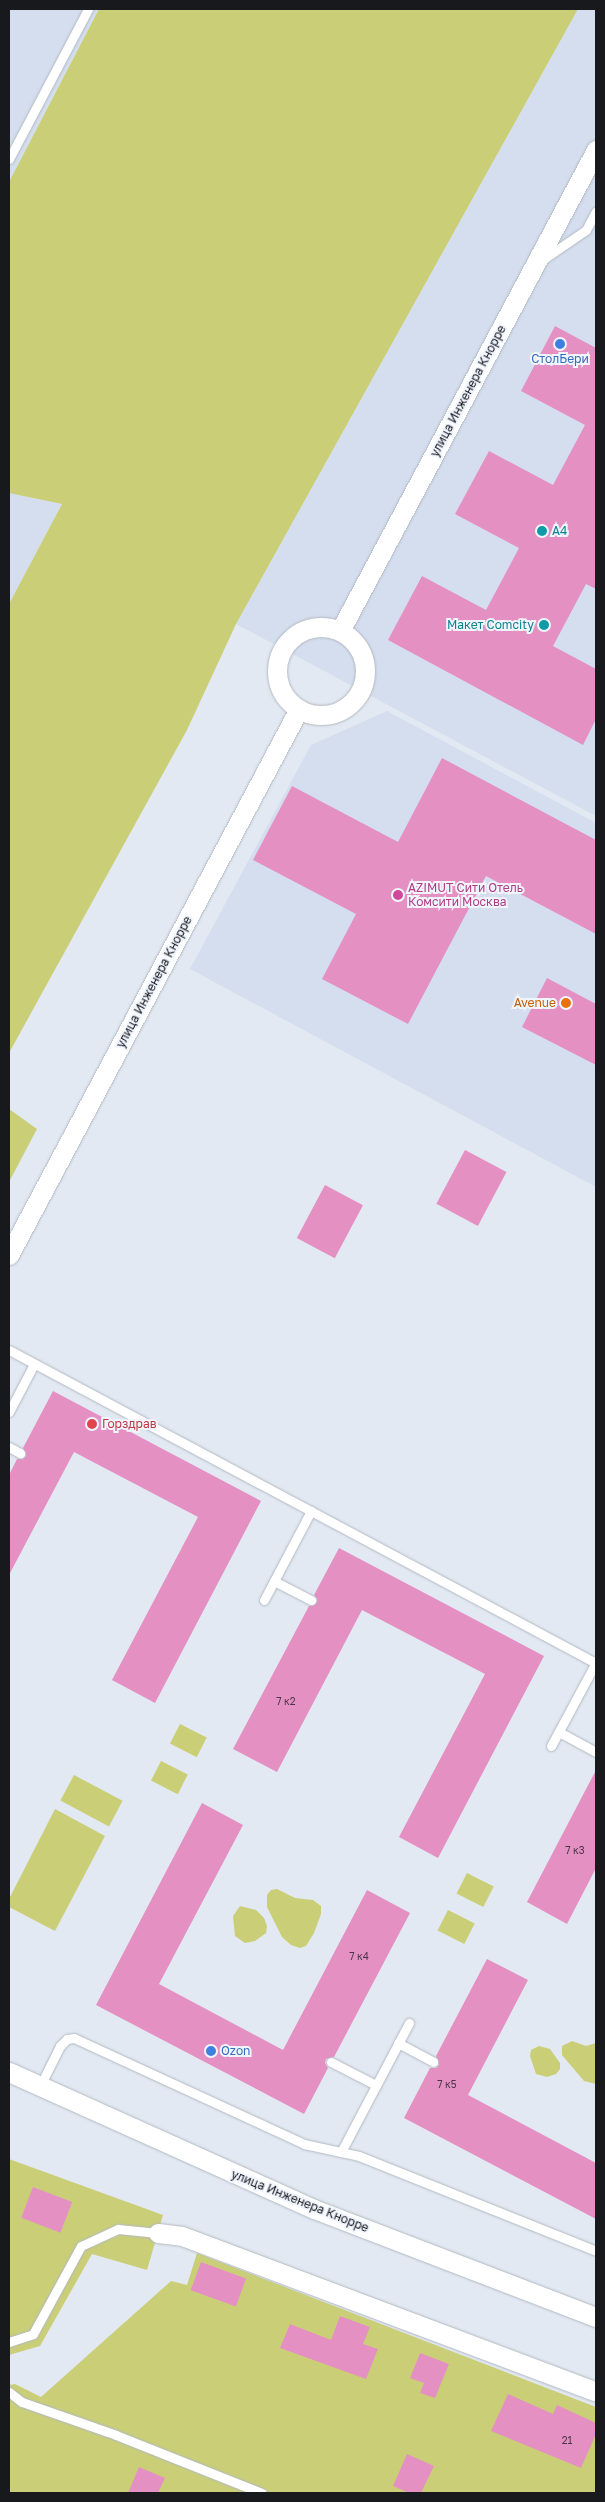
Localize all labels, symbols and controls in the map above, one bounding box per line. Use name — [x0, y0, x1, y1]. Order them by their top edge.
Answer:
street label: улица Инженера Кнорре — [427, 323, 509, 459]
marker: СтолБери — [554, 338, 566, 350]
place label: СтолБери — [531, 352, 589, 366]
place label: А4 — [552, 524, 567, 538]
marker: А4 — [536, 525, 548, 537]
place label: Макет Comcity — [447, 618, 534, 632]
marker: Макет Comcity — [538, 619, 550, 631]
place label: AZIMUT Сити Отель Комсити Москва — [408, 881, 523, 909]
marker: AZIMUT Сити Отель Комсити Москва — [392, 889, 404, 901]
street label: улица Инженера Кнорре — [113, 914, 195, 1050]
place label: Avenue — [514, 996, 556, 1010]
marker: Avenue — [560, 997, 572, 1009]
place label: Горздрав — [102, 1417, 156, 1431]
marker: Горздрав — [86, 1418, 98, 1430]
house number: 7 к2 — [276, 1696, 296, 1708]
house number: 7 к3 — [565, 1845, 585, 1857]
house number: 7 к4 — [349, 1951, 369, 1963]
place label: Ozon — [221, 2044, 250, 2058]
marker: Ozon — [205, 2045, 217, 2057]
house number: 7 к5 — [437, 2079, 457, 2091]
street label: улица Инженера Кнорре — [229, 2167, 371, 2235]
house number: 21 — [562, 2435, 572, 2447]

